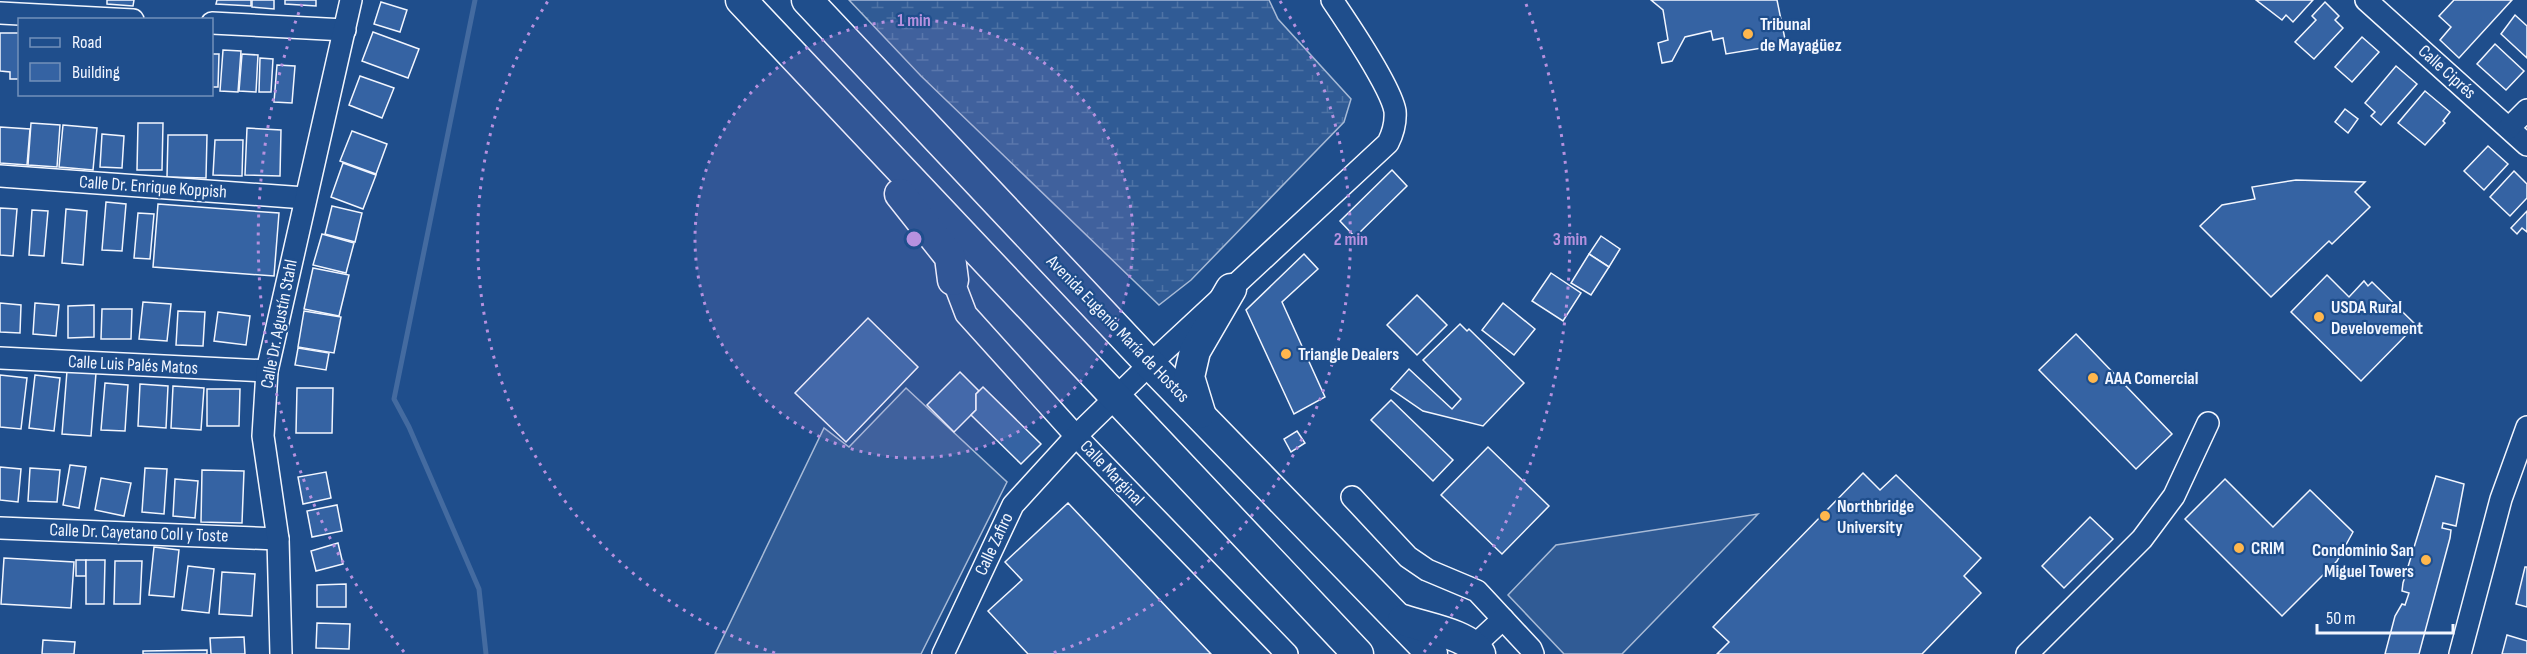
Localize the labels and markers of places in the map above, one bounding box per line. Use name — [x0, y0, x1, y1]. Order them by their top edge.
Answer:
place label: Tribunal de Mayagüez — [1760, 14, 1842, 56]
marker: Tribunal de Mayagüez — [1741, 27, 1755, 41]
centre of rings — [904, 229, 924, 249]
place label: USDA Rural Develovement — [2331, 297, 2423, 339]
marker: USDA Rural Develovement — [2312, 310, 2326, 324]
place label: Triangle Dealers — [1298, 344, 1399, 365]
marker: Triangle Dealers — [1279, 347, 1293, 361]
place label: AAA Comercial — [2104, 368, 2198, 389]
marker: AAA Comercial — [2086, 371, 2100, 385]
place label: Northbridge University — [1837, 496, 1914, 538]
marker: Northbridge University — [1818, 509, 1832, 523]
place label: CRIM — [2251, 538, 2284, 559]
place label: Condominio San Miguel Towers — [2312, 540, 2414, 582]
marker: CRIM — [2232, 541, 2246, 555]
marker: Condominio San Miguel Towers — [2419, 553, 2433, 567]

